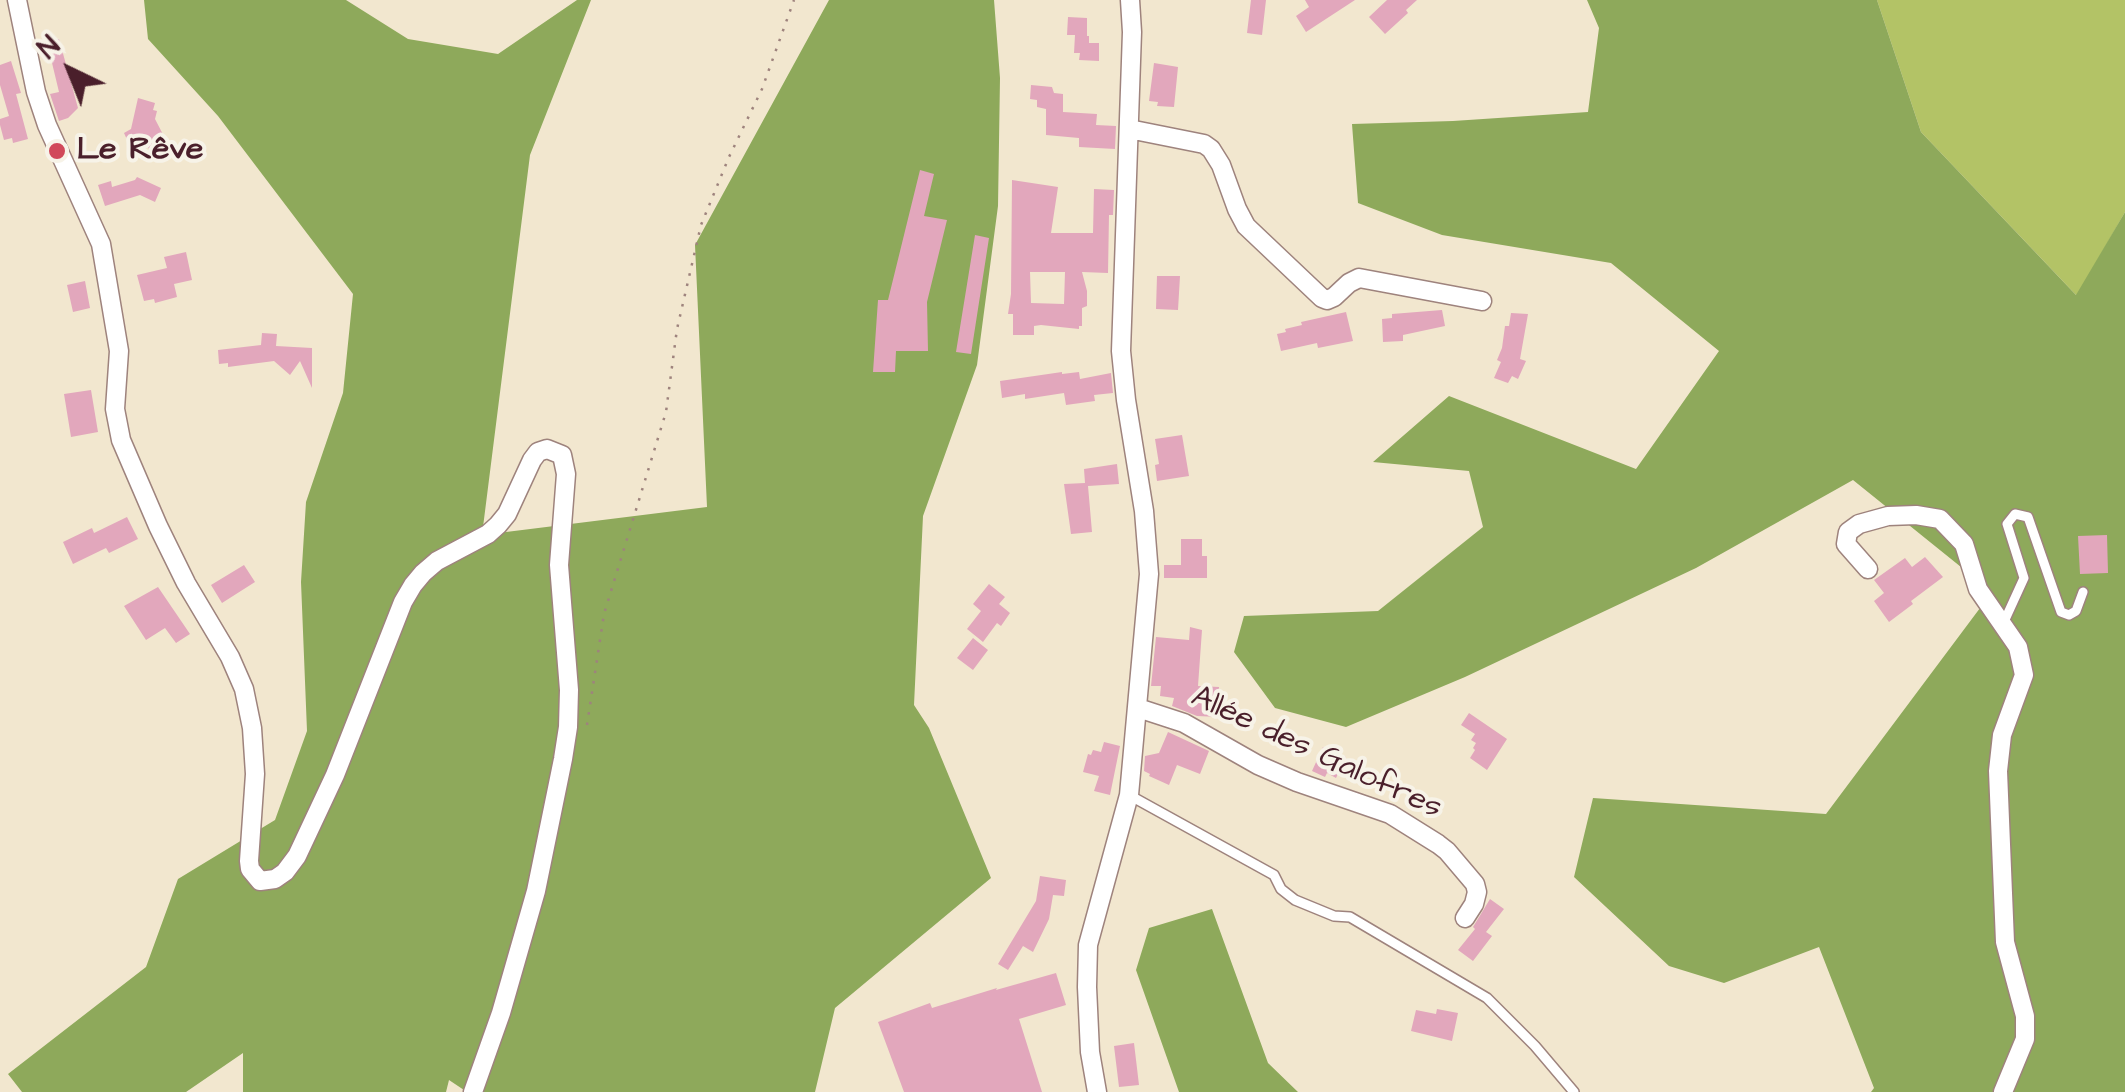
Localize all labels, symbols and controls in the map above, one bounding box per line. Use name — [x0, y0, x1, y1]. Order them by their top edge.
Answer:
north arrow — [20, 20, 120, 120]
text: N — [29, 27, 69, 68]
place label: Le Rêve — [77, 132, 203, 170]
marker: Le Rêve — [46, 140, 68, 162]
street label: Allée des Galofres — [1185, 679, 1447, 829]

